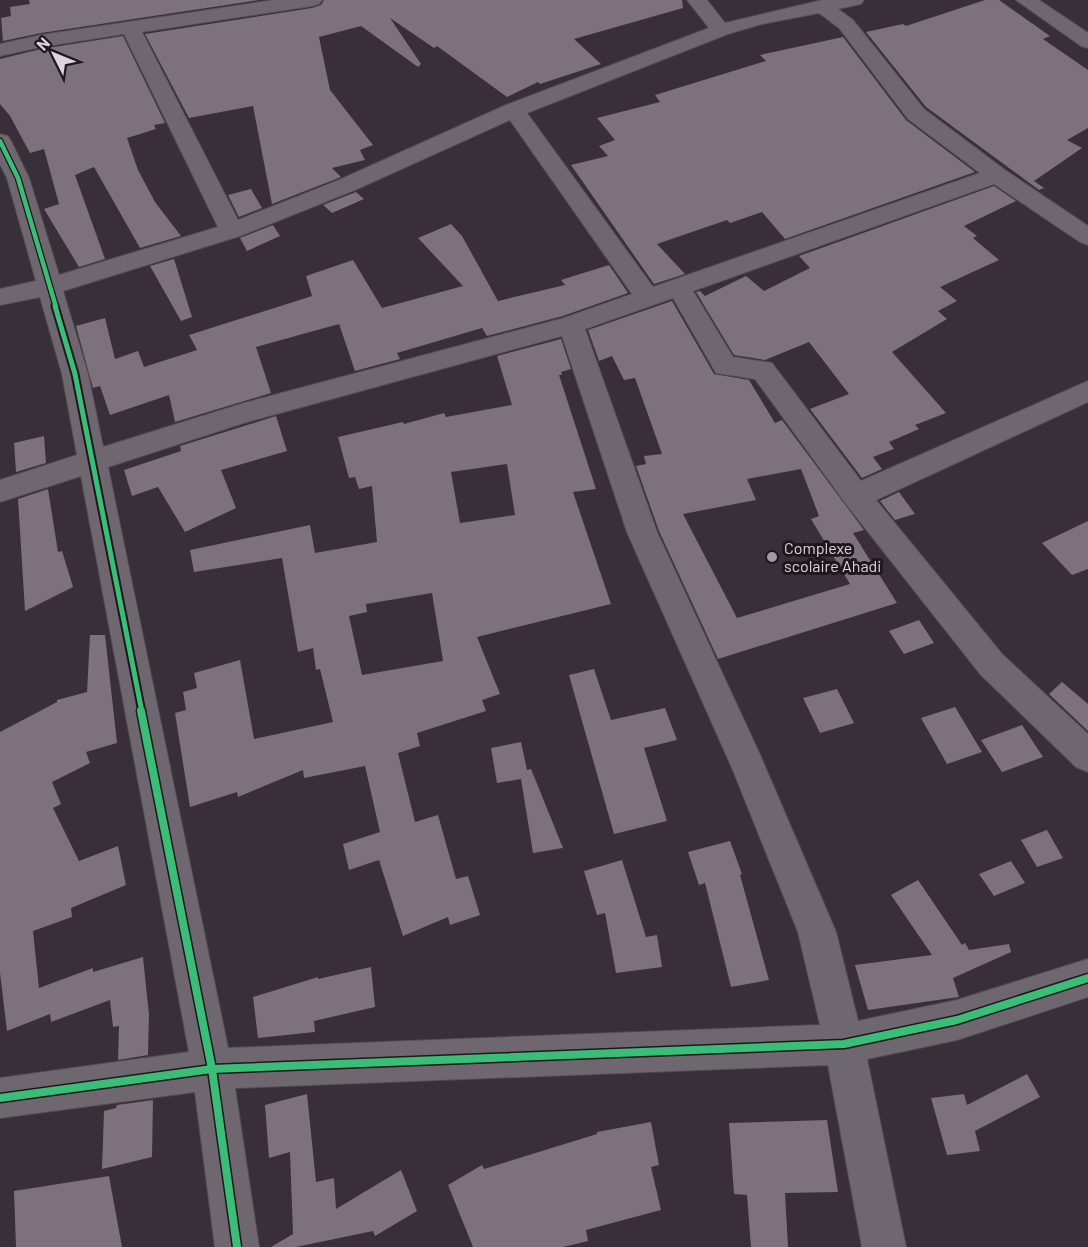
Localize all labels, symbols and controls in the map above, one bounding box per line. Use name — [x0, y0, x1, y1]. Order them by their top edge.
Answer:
north arrow — [24, 24, 84, 84]
text: N — [32, 33, 53, 54]
place label: Complexe scolaire Ahadi — [784, 538, 881, 575]
marker: Complexe scolaire Ahadi — [765, 550, 779, 564]

